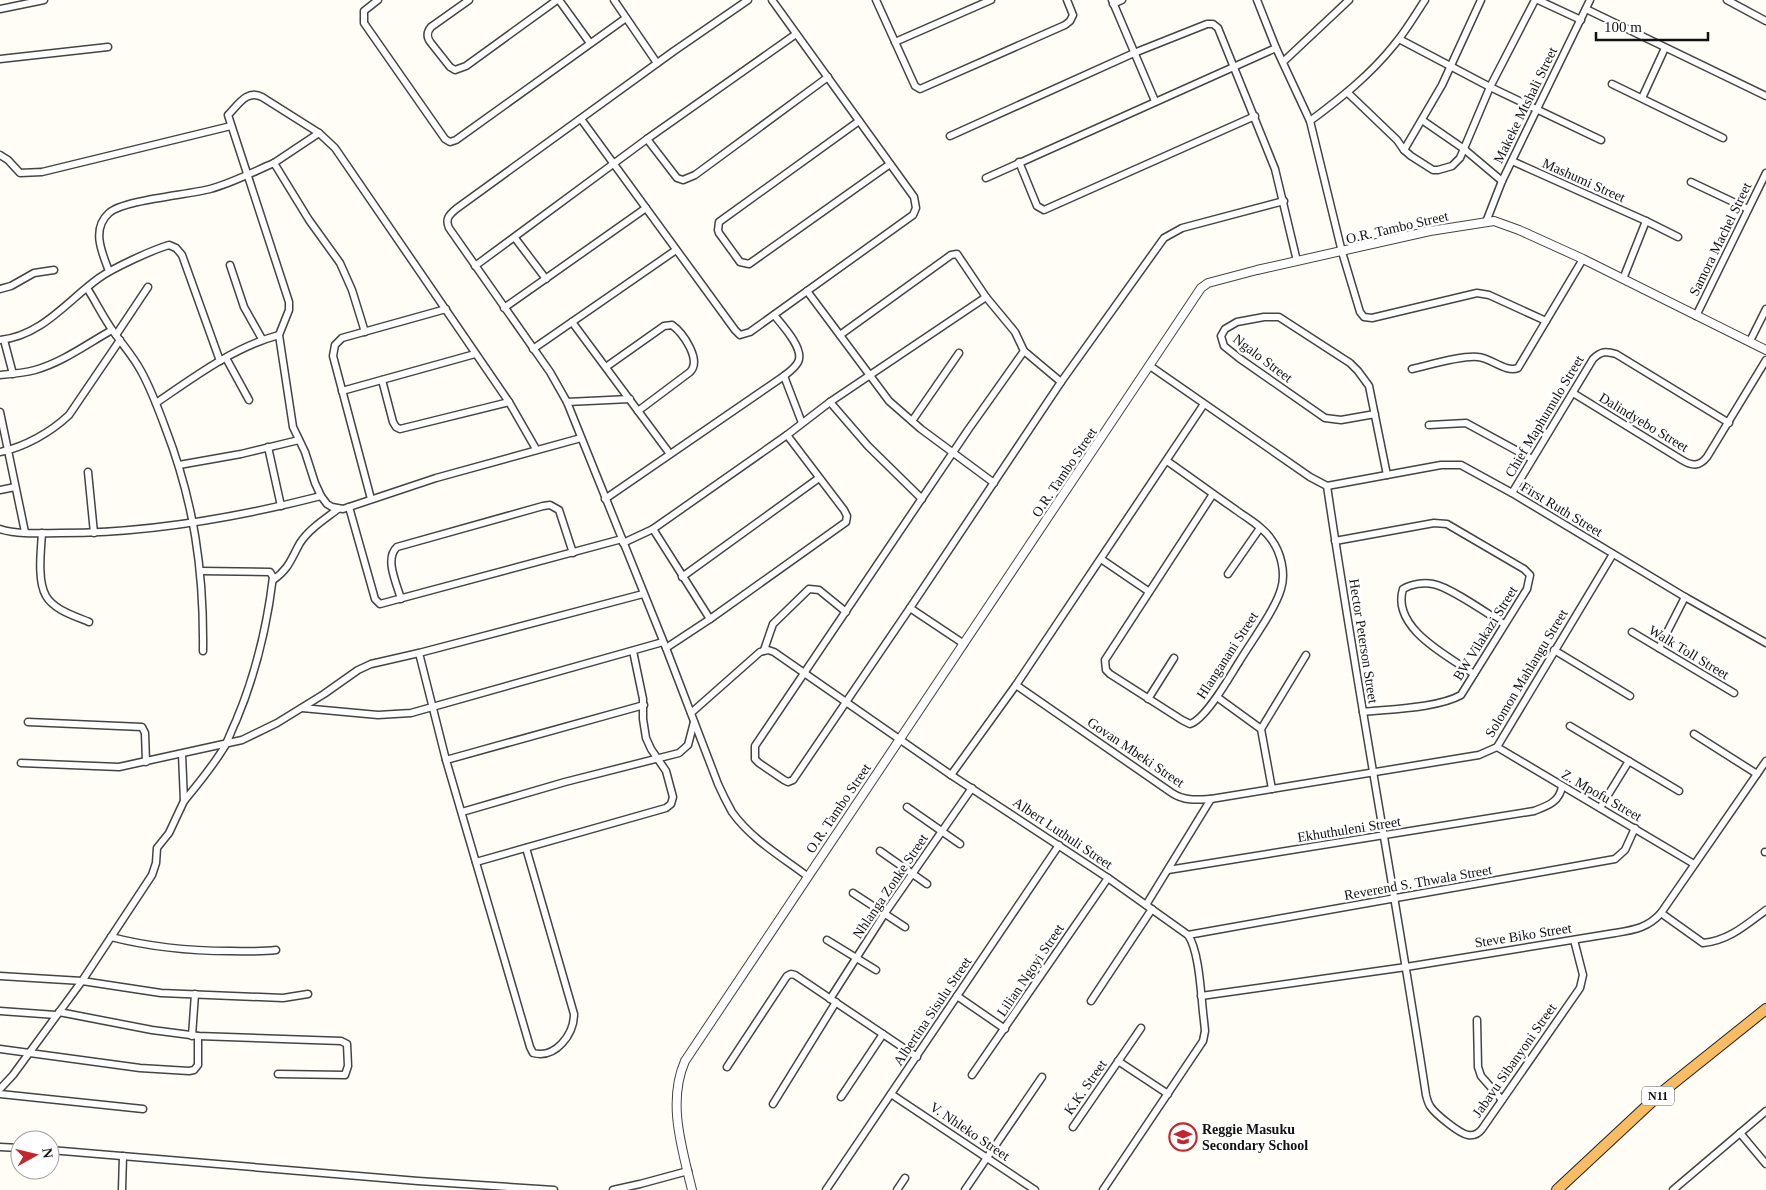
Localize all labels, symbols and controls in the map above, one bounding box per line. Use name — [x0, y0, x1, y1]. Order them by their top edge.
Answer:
scale bar — [1596, 10, 1708, 42]
text: 100 m — [1604, 19, 1642, 35]
street label: Makeke Mtshali Street — [1491, 45, 1560, 166]
street label: Mashumi Street — [1540, 155, 1628, 205]
street label: Samora Machel Street — [1686, 180, 1755, 298]
street label: O.R. Tambo Street — [1344, 208, 1450, 247]
street label: Ngalo Street — [1230, 331, 1295, 386]
street label: Chief Maphumulo Street — [1502, 353, 1587, 480]
street label: Dalindyebo Street — [1596, 390, 1691, 455]
street label: O.R. Tambo Street — [1029, 425, 1100, 520]
street label: First Ruth Street — [1518, 479, 1605, 540]
street label: Hector Peterson Street — [1346, 578, 1381, 705]
street label: BW Vilakazi Street — [1450, 583, 1521, 683]
street label: Solomon Mahlangu Street — [1482, 606, 1571, 740]
street label: Hlanganani Street — [1194, 609, 1261, 702]
street label: Walk Toll Street — [1646, 623, 1732, 682]
street label: Govan Mbeki Street — [1084, 714, 1187, 790]
street label: O.R. Tambo Street — [803, 761, 874, 856]
street label: Z. Mpofu Street — [1559, 766, 1644, 824]
street label: Albert Luthuli Street — [1010, 795, 1115, 872]
street label: Ekhuthuleni Street — [1296, 814, 1402, 845]
street label: Nhlanga Zonke Street — [850, 831, 931, 941]
street label: Reverend S. Thwala Street — [1343, 862, 1493, 903]
street label: Steve Biko Street — [1474, 920, 1573, 951]
street label: Lilian Ngoyi Street — [994, 921, 1067, 1019]
street label: Albertina Sisulu Street — [891, 954, 974, 1068]
street label: Jabavu Sibanyoni Street — [1469, 1000, 1559, 1120]
street label: K.K. Street — [1061, 1057, 1110, 1118]
road number: N11 — [1642, 1086, 1674, 1106]
street label: V. Nhleko Street — [927, 1099, 1012, 1164]
school or university icon: Reggie Masuku Secondary School — [1168, 1122, 1198, 1152]
place label: Reggie Masuku Secondary School — [1202, 1122, 1308, 1153]
north arrow — [10, 1130, 60, 1180]
text: N — [39, 1147, 56, 1159]

